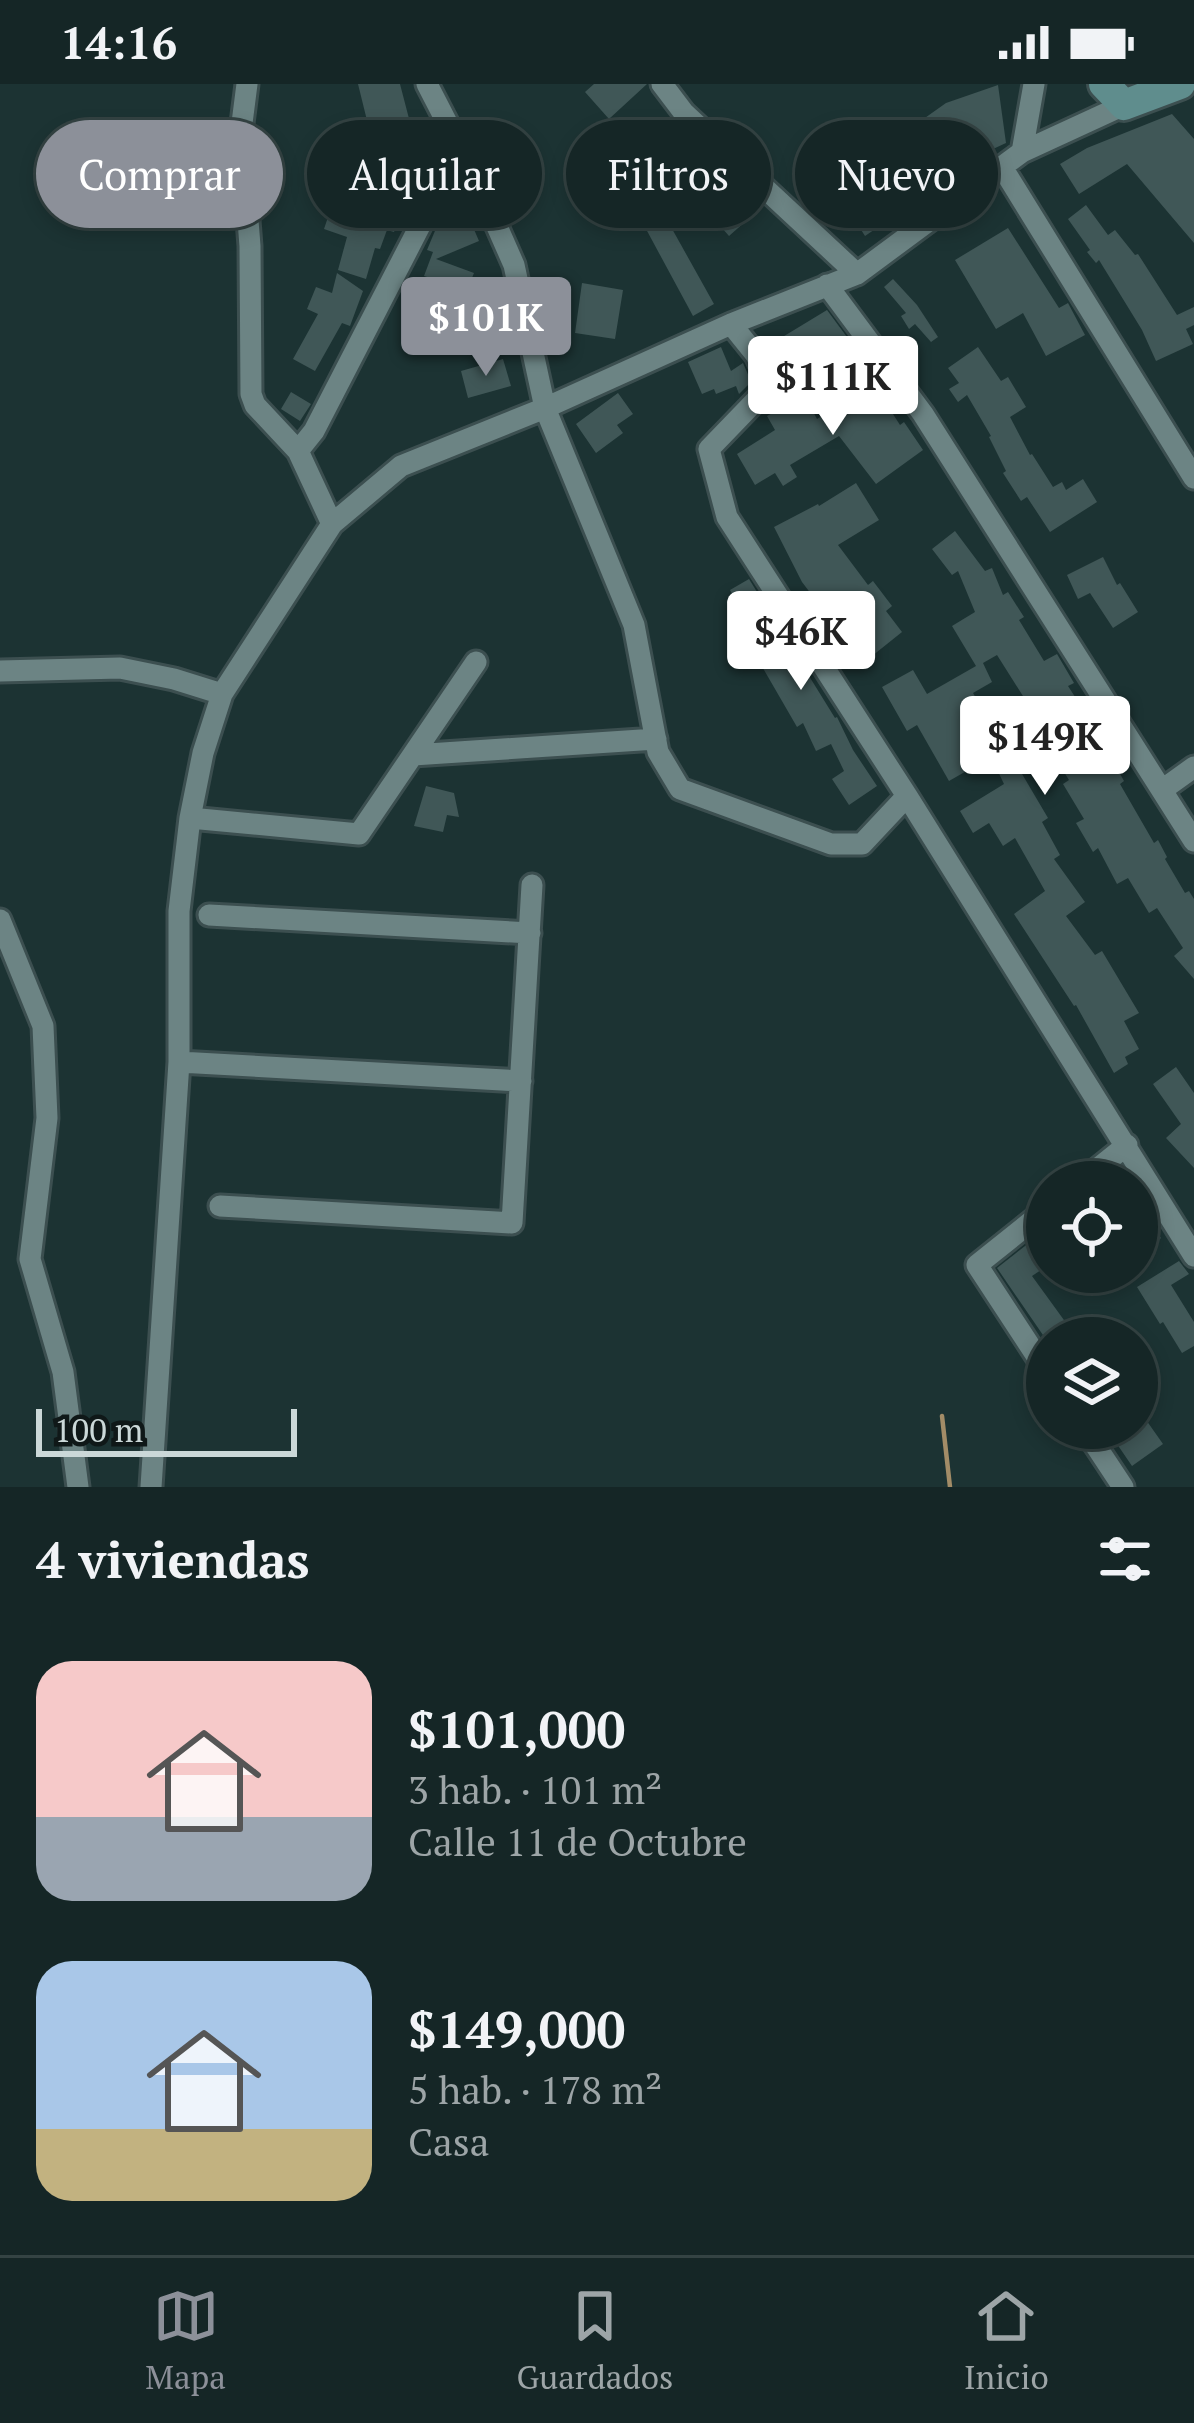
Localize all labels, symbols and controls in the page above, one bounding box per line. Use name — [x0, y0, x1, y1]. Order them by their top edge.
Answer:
text: 14:16 — [60, 12, 177, 72]
chip: Comprar — [36, 120, 283, 228]
chip: Alquilar — [307, 120, 542, 228]
chip: Filtros — [566, 120, 771, 228]
chip: Nuevo — [795, 120, 998, 228]
pin: $101K — [402, 277, 570, 379]
text: $101K — [428, 290, 544, 342]
pin: $111K — [749, 336, 917, 438]
text: $111K — [775, 349, 891, 401]
pin: $46K — [730, 591, 872, 693]
text: $46K — [754, 604, 848, 656]
pin: $149K — [961, 696, 1129, 798]
text: $149K — [987, 709, 1103, 761]
map controls — [1026, 1161, 1158, 1449]
button: locate — [1026, 1161, 1158, 1293]
button: layers — [1026, 1317, 1158, 1449]
scale bar — [36, 1403, 297, 1456]
text: 100 m — [54, 1408, 143, 1451]
text: 4 viviendas — [36, 1525, 310, 1593]
icon: filters — [1092, 1526, 1158, 1592]
text: $101,000 — [408, 1695, 625, 1763]
icon: home — [132, 1709, 276, 1853]
text: 3 hab. · 101 m² — [408, 1763, 662, 1815]
text: Calle 11 de Octubre — [408, 1815, 747, 1867]
text: $149,000 — [408, 1995, 625, 2063]
icon: home — [132, 2009, 276, 2153]
text: 5 hab. · 178 m² — [408, 2063, 662, 2115]
text: Casa — [408, 2115, 489, 2167]
tab: Mapa — [145, 2283, 226, 2398]
tab: Guardados — [517, 2283, 673, 2398]
tab: Inicio — [964, 2283, 1049, 2398]

